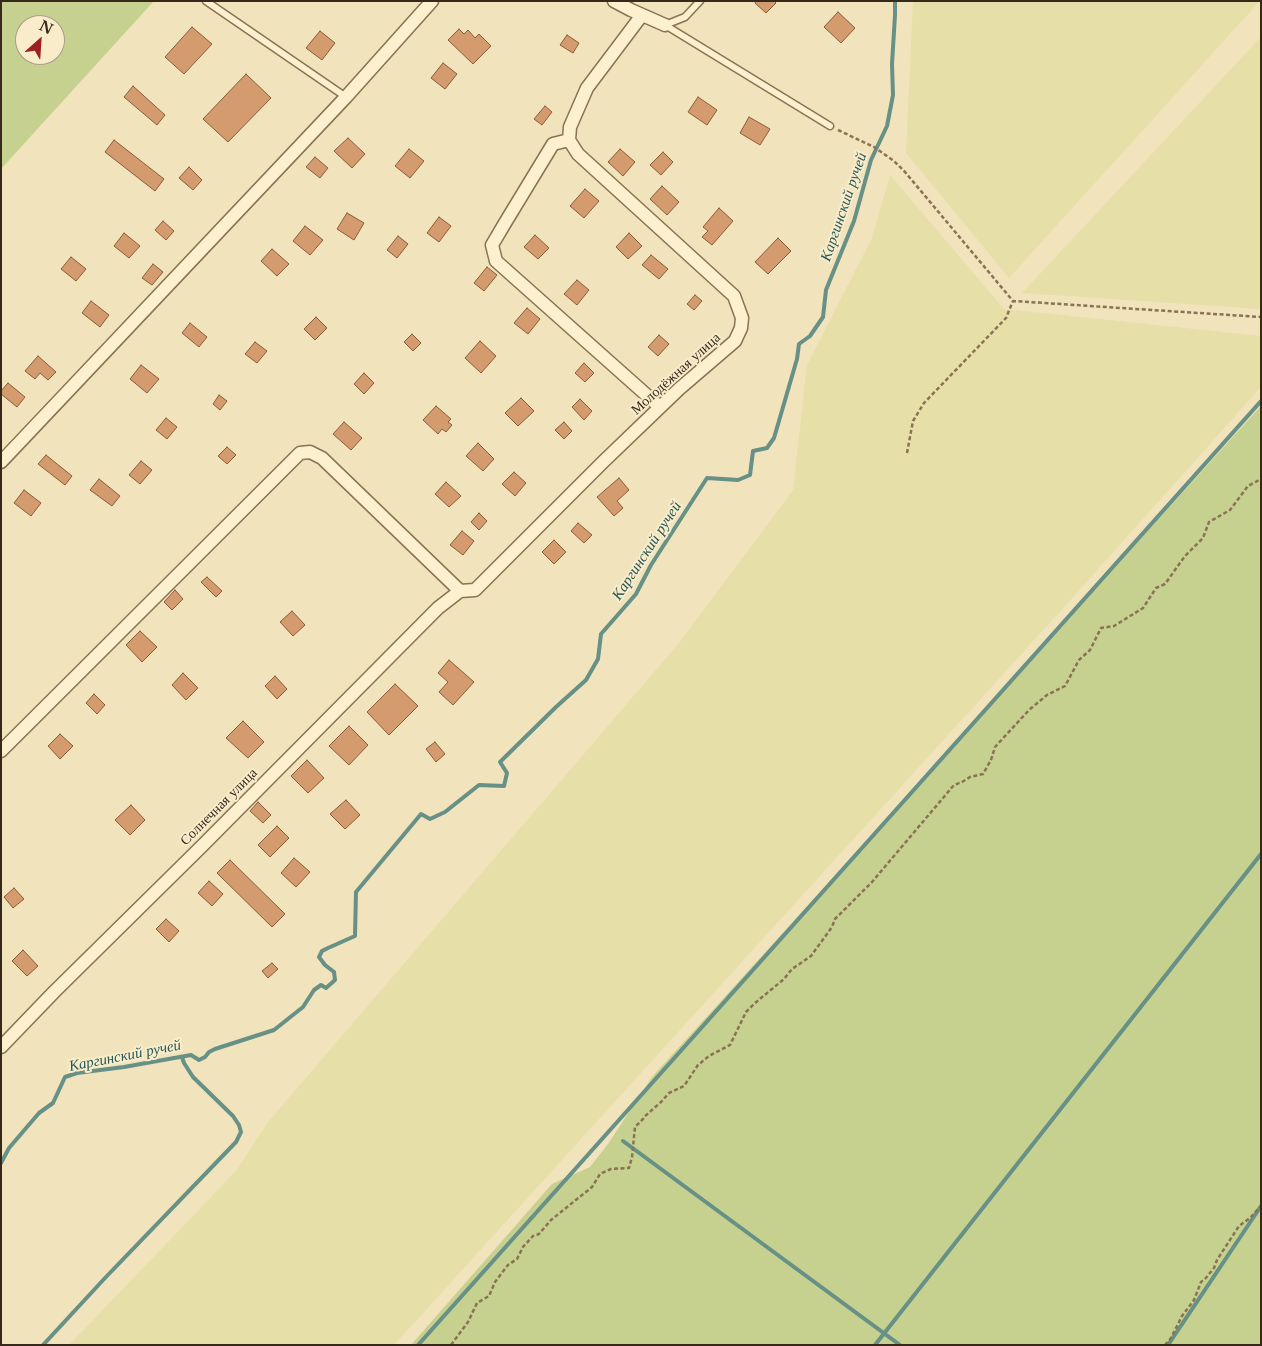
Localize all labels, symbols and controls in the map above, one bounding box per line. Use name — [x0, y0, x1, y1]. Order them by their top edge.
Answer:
north arrow — [15, 15, 65, 65]
text: N — [36, 16, 56, 38]
water label: Каргинский ручей — [817, 150, 871, 264]
street label: Молодёжная улица — [628, 330, 724, 418]
water label: Каргинский ручей — [608, 498, 686, 604]
street label: Солнечная улица — [177, 765, 261, 849]
water label: Каргинский ручей — [67, 1036, 183, 1076]

